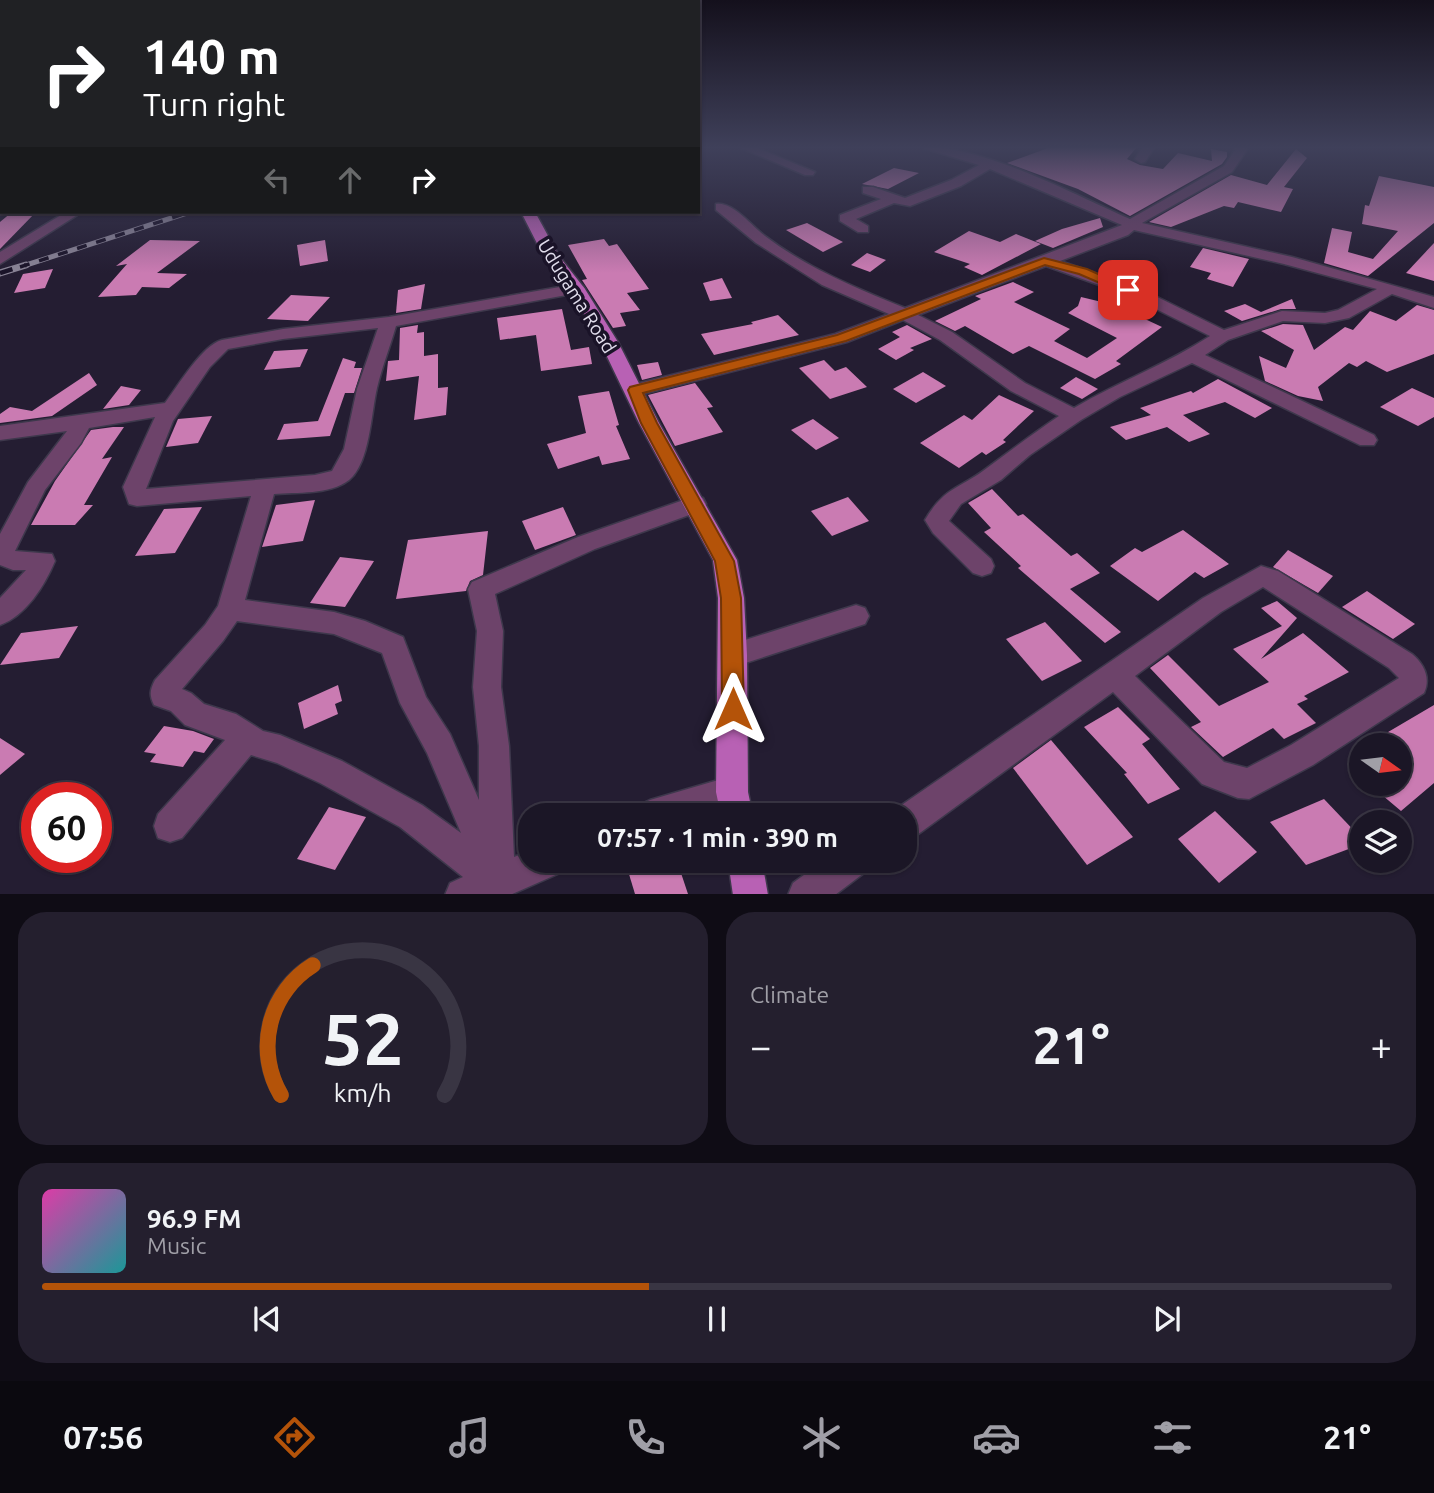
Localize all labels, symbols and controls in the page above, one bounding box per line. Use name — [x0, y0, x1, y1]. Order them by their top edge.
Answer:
icon: right — [28, 28, 119, 119]
text: 140 m — [143, 28, 280, 83]
text: Turn right — [143, 86, 285, 122]
icon: left — [258, 161, 296, 199]
icon: ahead — [331, 161, 369, 199]
icon: right — [404, 161, 442, 199]
street label: Udugama Road — [533, 235, 621, 357]
pin — [1098, 260, 1158, 320]
icon: arrive — [1109, 271, 1147, 309]
position arrow — [696, 672, 770, 746]
north arrow — [1349, 733, 1412, 796]
map controls — [1349, 733, 1412, 873]
speed limit sign: 60 — [21, 782, 112, 873]
button: layers — [1349, 810, 1412, 873]
text: 07:57 · 1 min · 390 m — [597, 823, 838, 852]
text: Climate — [750, 982, 829, 1007]
text: 52 — [322, 997, 404, 1079]
text: 21° — [1032, 1016, 1110, 1074]
text: − — [750, 1025, 771, 1067]
text: + — [1371, 1025, 1392, 1067]
text: km/h — [334, 1078, 392, 1106]
text: 96.9 FM — [147, 1204, 241, 1233]
text: Music — [147, 1233, 206, 1258]
icon: previous — [248, 1300, 286, 1338]
icon: pause — [698, 1300, 736, 1338]
icon: next — [1148, 1300, 1186, 1338]
icon: directions — [270, 1413, 319, 1462]
icon: music — [445, 1413, 494, 1462]
icon: phone — [621, 1413, 670, 1462]
icon: climate — [797, 1413, 846, 1462]
icon: car — [972, 1413, 1021, 1462]
icon: filters — [1148, 1413, 1197, 1462]
text: 07:56 — [63, 1419, 143, 1455]
text: 21° — [1323, 1419, 1371, 1455]

